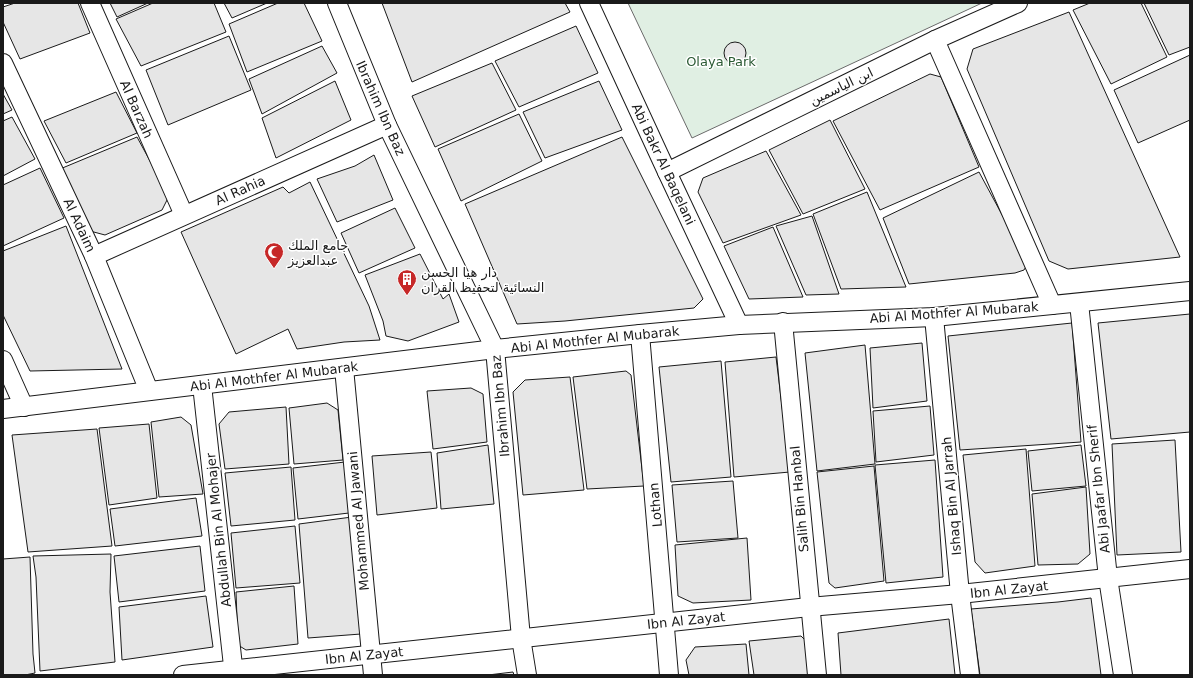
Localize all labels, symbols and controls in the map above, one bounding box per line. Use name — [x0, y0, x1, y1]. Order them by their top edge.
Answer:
park label: Olaya Park — [686, 54, 756, 69]
street label: Ibrahim Ibn Baz — [353, 58, 408, 158]
street label: ابن الياسمين — [807, 65, 876, 109]
street label: Al Barzah — [117, 78, 156, 141]
street label: Abi Bakr Al Baqelani — [629, 101, 698, 227]
street label: Al Rahia — [213, 173, 268, 208]
street label: Al Adaim — [61, 196, 99, 255]
place label: جامع الملك عبدالعزيز — [287, 238, 348, 269]
mosque icon: جامع الملك عبدالعزيز — [263, 241, 285, 269]
place label: دار هيا الحسن النسائية لتحفيظ القران — [421, 265, 544, 296]
building icon: دار هيا الحسن النسائية لتحفيظ القران — [396, 268, 418, 296]
street label: Abi Al Mothfer Al Mubarak — [869, 299, 1039, 326]
street label: Abi Al Mothfer Al Mubarak — [510, 323, 680, 356]
street label: Ibrahim Ibn Baz — [489, 354, 512, 458]
street label: Abi Al Mothfer Al Mubarak — [189, 359, 359, 394]
street label: Abi Jaafar Ibn Sherif — [1084, 424, 1113, 554]
street label: Ishaq Bin Al Jarrah — [939, 436, 964, 556]
street label: Salih Bin Hanbal — [787, 445, 812, 553]
street label: Abdullah Bin Al Mohajer — [203, 451, 234, 608]
street label: Mohammed Al Jawani — [345, 451, 372, 591]
street label: Lothan — [646, 482, 665, 528]
street label: Ibn Al Zayat — [969, 578, 1049, 601]
street label: Ibn Al Zayat — [646, 609, 726, 632]
street label: Ibn Al Zayat — [324, 644, 404, 667]

